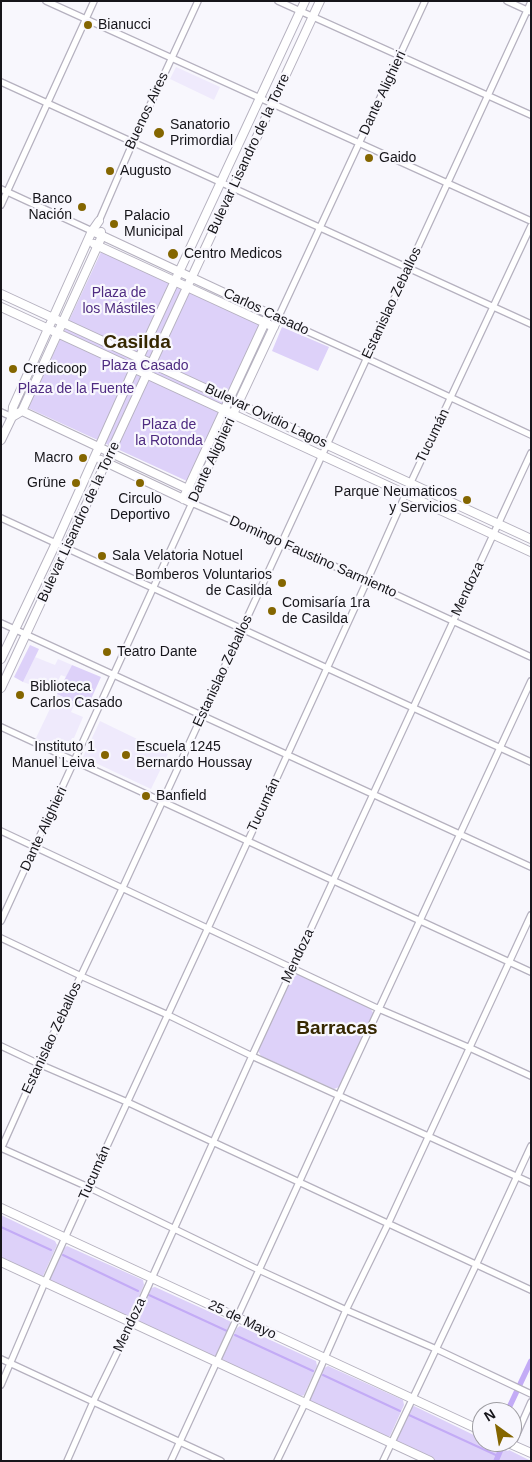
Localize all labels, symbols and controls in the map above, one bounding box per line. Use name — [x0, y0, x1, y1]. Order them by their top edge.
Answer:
place label: Bianucci — [98, 17, 151, 33]
marker: Bianucci — [82, 19, 94, 31]
street label: Dante Alighieri — [356, 48, 410, 138]
street label: Buenos Aires — [122, 70, 172, 152]
street label: Bulevar Lisandro de la Torre — [204, 71, 294, 237]
place label: Sanatorio Primordial — [170, 117, 233, 150]
marker: Sanatorio Primordial — [152, 126, 166, 140]
place label: Gaido — [379, 150, 416, 166]
marker: Gaido — [363, 152, 375, 164]
place label: Augusto — [120, 163, 171, 179]
marker: Augusto — [104, 165, 116, 177]
place label: Banco Nación — [28, 191, 72, 223]
marker: Banco Nación — [76, 201, 88, 213]
place label: Palacio Municipal — [124, 208, 183, 240]
marker: Palacio Municipal — [108, 218, 120, 230]
street label: Estanislao Zeballos — [359, 244, 425, 362]
place label: Centro Medicos — [184, 246, 282, 262]
marker: Centro Medicos — [166, 247, 180, 261]
park label: Plaza de los Mástiles — [82, 285, 156, 318]
street label: Carlos Casado — [220, 285, 312, 339]
district label: Casilda — [103, 332, 171, 354]
park label: Plaza Casado — [101, 358, 189, 374]
place label: Credicoop — [23, 361, 87, 377]
marker: Credicoop — [7, 363, 19, 375]
street label: Bulevar Ovidio Lagos — [202, 380, 330, 452]
park label: Plaza de la Fuente — [18, 381, 134, 397]
street label: Tucumán — [413, 406, 453, 466]
street label: Dante Alighieri — [185, 415, 239, 505]
park label: Plaza de la Rotonda — [135, 417, 203, 450]
street label: Bulevar Lisandro de la Torre — [34, 439, 124, 605]
place label: Macro — [34, 450, 73, 466]
marker: Macro — [77, 452, 89, 464]
place label: Grüne — [27, 475, 66, 491]
marker: Grüne — [70, 477, 82, 489]
marker: Circulo Deportivo — [134, 477, 146, 489]
place label: Parque Neumaticos y Servicios — [334, 484, 457, 516]
place label: Circulo Deportivo — [110, 491, 170, 524]
marker: Parque Neumaticos y Servicios — [461, 494, 473, 506]
street label: Domingo Faustino Sarmiento — [227, 512, 399, 602]
place label: Sala Velatoria Notuel — [112, 548, 243, 564]
marker: Sala Velatoria Notuel — [96, 550, 108, 562]
street label: Mendoza — [448, 559, 488, 619]
place label: Bomberos Voluntarios de Casilda — [135, 567, 272, 600]
marker: Bomberos Voluntarios de Casilda — [276, 577, 288, 589]
place label: Comisaría 1ra de Casilda — [282, 595, 370, 628]
marker: Comisaría 1ra de Casilda — [266, 605, 278, 617]
street label: Estanislao Zeballos — [190, 612, 256, 730]
place label: Teatro Dante — [117, 644, 197, 660]
marker: Teatro Dante — [101, 646, 113, 658]
place label: Biblioteca Carlos Casado — [30, 679, 123, 712]
marker: Biblioteca Carlos Casado — [14, 689, 26, 701]
place label: Instituto 1 Manuel Leiva — [12, 739, 95, 772]
place label: Escuela 1245 Bernardo Houssay — [136, 739, 252, 772]
marker: Instituto 1 Manuel Leiva — [99, 749, 111, 761]
marker: Escuela 1245 Bernardo Houssay — [120, 749, 132, 761]
street label: Tucumán — [244, 775, 284, 835]
street label: Dante Alighieri — [17, 784, 71, 874]
place label: Banfield — [156, 788, 207, 804]
marker: Banfield — [140, 790, 152, 802]
street label: Mendoza — [278, 926, 318, 986]
street label: Estanislao Zeballos — [19, 979, 85, 1097]
district label: Barracas — [296, 1018, 378, 1040]
street label: Tucumán — [76, 1143, 114, 1203]
street label: Mendoza — [110, 1295, 150, 1355]
street label: 25 de Mayo — [205, 1297, 279, 1343]
north arrow — [472, 1402, 522, 1452]
text: N — [481, 1406, 498, 1425]

